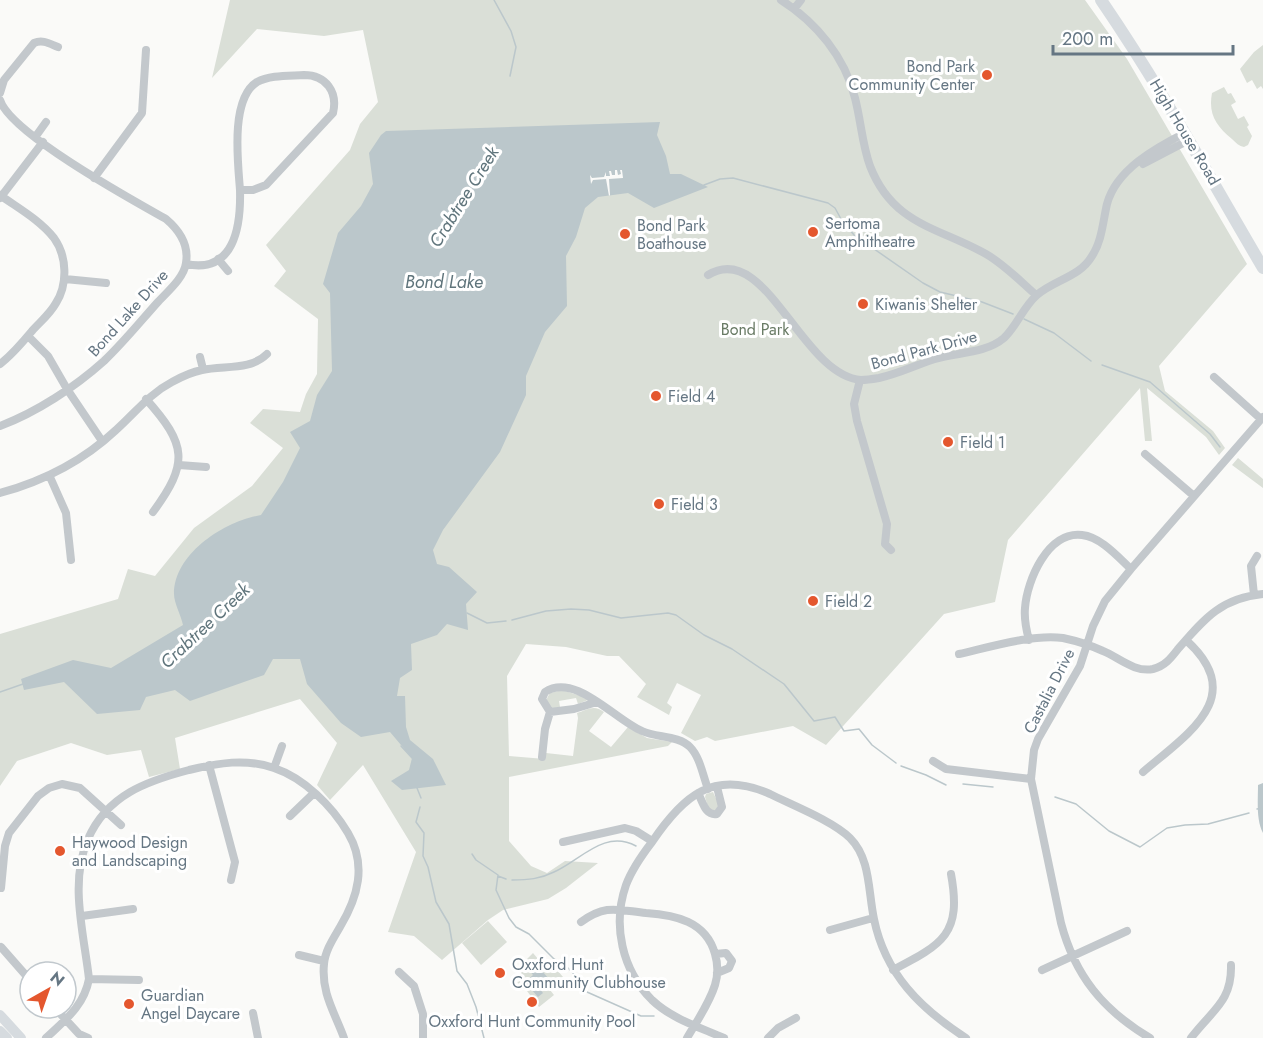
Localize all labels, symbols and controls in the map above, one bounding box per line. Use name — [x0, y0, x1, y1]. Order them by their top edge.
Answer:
scale bar — [1053, 18, 1233, 56]
text: 200 m — [1062, 26, 1113, 52]
place label: Bond Park Community Center — [849, 55, 976, 96]
marker: Bond Park Community Center — [980, 68, 994, 82]
street label: High House Road — [1144, 74, 1226, 190]
water label: Crabtree Creek — [423, 140, 506, 252]
place label: Sertoma Amphitheatre — [825, 212, 915, 253]
place label: Bond Park Boathouse — [637, 214, 706, 255]
marker: Sertoma Amphitheatre — [806, 225, 820, 239]
marker: Bond Park Boathouse — [618, 227, 632, 241]
street label: Bond Lake Drive — [83, 264, 173, 362]
water label: Bond Lake — [405, 269, 483, 295]
place label: Kiwanis Shelter — [875, 293, 978, 316]
marker: Kiwanis Shelter — [856, 297, 870, 311]
park label: Bond Park — [721, 318, 790, 341]
street label: Bond Park Drive — [868, 325, 980, 375]
place label: Field 4 — [668, 385, 715, 408]
marker: Field 4 — [649, 389, 663, 403]
place label: Field 1 — [960, 431, 1005, 454]
marker: Field 1 — [941, 435, 955, 449]
place label: Field 3 — [671, 493, 718, 516]
marker: Field 3 — [652, 497, 666, 511]
water label: Crabtree Creek — [154, 577, 257, 675]
place label: Field 2 — [825, 590, 872, 613]
marker: Field 2 — [806, 594, 820, 608]
street label: Castalia Drive — [1018, 645, 1080, 737]
place label: Haywood Design and Landscaping — [72, 831, 188, 872]
marker: Haywood Design and Landscaping — [53, 844, 67, 858]
place label: Oxxford Hunt Community Clubhouse — [512, 953, 666, 994]
north arrow — [18, 960, 78, 1020]
text: N — [45, 966, 70, 992]
marker: Oxxford Hunt Community Clubhouse — [493, 966, 507, 980]
place label: Guardian Angel Daycare — [141, 984, 240, 1025]
marker: Oxxford Hunt Community Pool — [525, 995, 539, 1009]
marker: Guardian Angel Daycare — [122, 997, 136, 1011]
place label: Oxxford Hunt Community Pool — [429, 1010, 635, 1033]

